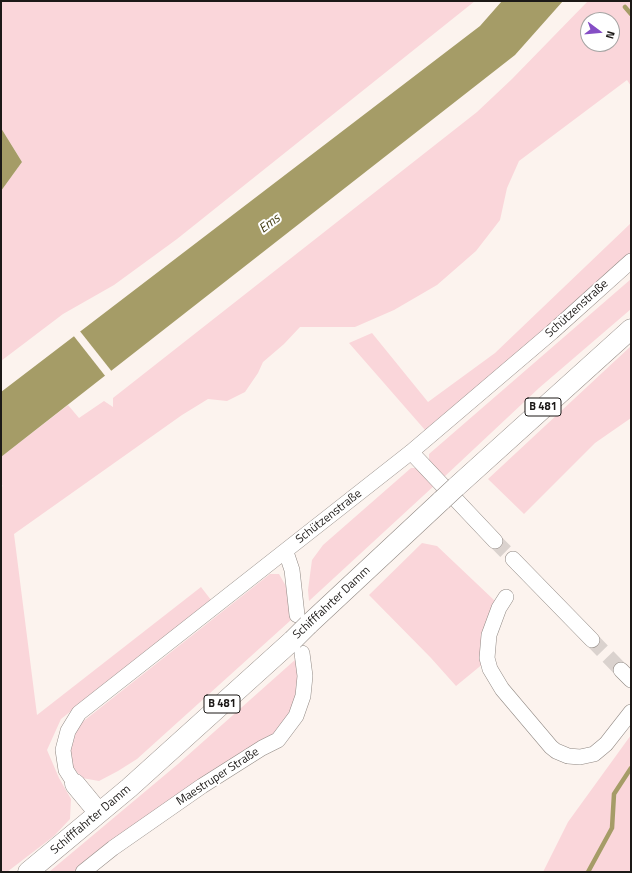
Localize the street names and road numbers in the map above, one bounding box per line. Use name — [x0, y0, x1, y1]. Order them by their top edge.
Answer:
street label: Schützenstraße — [543, 277, 611, 341]
road number: B 481 — [525, 398, 561, 416]
street label: Schützenstraße — [293, 487, 365, 547]
street label: Schifffahrter Damm — [290, 564, 374, 642]
road number: B 481 — [204, 695, 240, 713]
street label: Maestruper Straße — [174, 745, 262, 809]
street label: Schifffahrter Damm — [48, 782, 134, 858]

